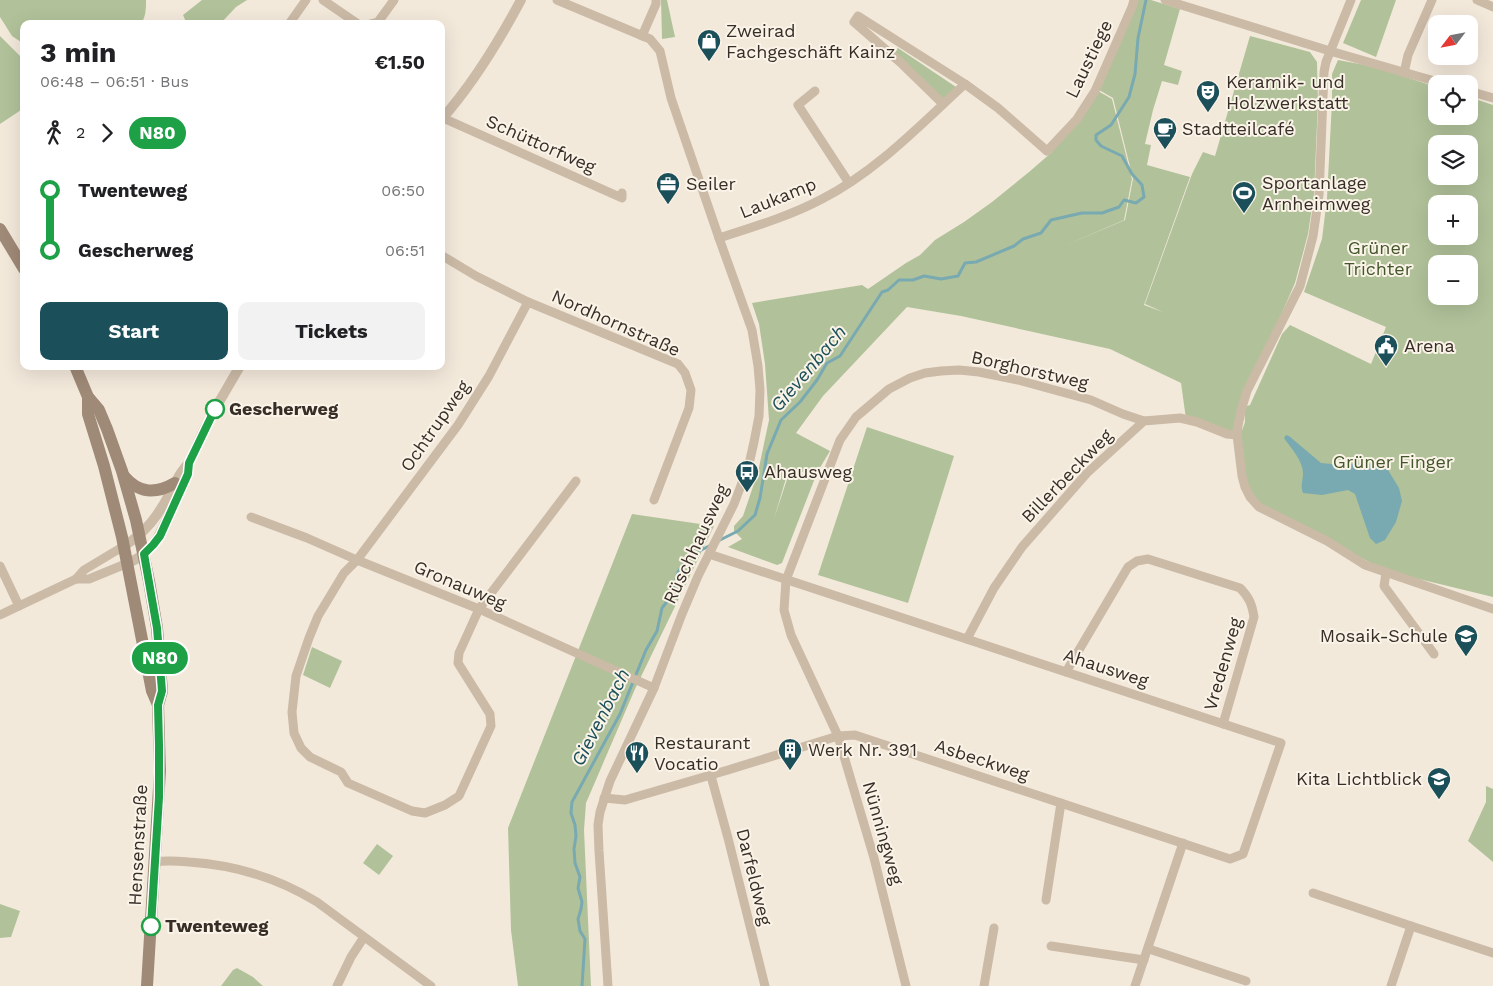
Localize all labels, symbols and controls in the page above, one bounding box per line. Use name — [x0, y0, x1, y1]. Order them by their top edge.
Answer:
north arrow — [1428, 15, 1478, 65]
map controls — [1428, 15, 1478, 305]
street label: Laustiege — [1061, 16, 1116, 101]
place label: Zweirad Fachgeschäft Kainz — [726, 20, 895, 62]
shop icon: Zweirad Fachgeschäft Kainz — [696, 28, 722, 62]
text: 3 min — [40, 36, 116, 69]
text: €1.50 — [375, 51, 425, 74]
place label: Keramik- und Holzwerkstatt — [1226, 71, 1349, 113]
text: 06:48 – 06:51 · Bus — [40, 72, 189, 91]
button: locate — [1428, 75, 1478, 125]
theatre icon: Keramik- und Holzwerkstatt — [1195, 79, 1221, 113]
street label: Schüttorfweg — [483, 110, 600, 177]
cafe icon: Stadtteilcafé — [1152, 116, 1178, 150]
place label: Stadtteilcafé — [1182, 118, 1295, 139]
icon: walk — [40, 119, 68, 147]
icon: forward — [93, 119, 121, 147]
text: N80 — [139, 122, 176, 143]
text: 2 — [76, 123, 85, 142]
button: layers — [1428, 135, 1478, 185]
office icon: Seiler — [655, 171, 681, 205]
place label: Sportanlage Arnheimweg — [1262, 172, 1371, 214]
place label: Seiler — [686, 173, 736, 194]
street label: Laukamp — [736, 173, 819, 222]
text: Twenteweg — [78, 179, 187, 202]
sports icon: Sportanlage Arnheimweg — [1231, 180, 1257, 214]
text: 06:50 — [381, 181, 425, 200]
button: + — [1428, 195, 1478, 245]
park label: Grüner Trichter — [1344, 237, 1412, 279]
text: Gescherweg — [78, 239, 193, 262]
text: 06:51 — [385, 241, 425, 260]
button: − — [1428, 255, 1478, 305]
street label: Nordhornstraße — [549, 285, 684, 360]
button: Start — [40, 302, 228, 360]
button: Tickets — [238, 302, 425, 360]
water label: Gievenbach — [766, 320, 851, 416]
public building icon: Arena — [1373, 333, 1399, 367]
place label: Arena — [1404, 335, 1455, 356]
street label: Borghorstweg — [969, 346, 1091, 393]
street label: Ochtrupweg — [396, 376, 474, 475]
place label: Gescherweg — [229, 398, 339, 419]
marker: Gescherweg — [205, 399, 225, 419]
street label: Billerbeckweg — [1017, 424, 1117, 527]
park label: Grüner Finger — [1333, 451, 1453, 472]
bus stop icon: Ahausweg — [734, 459, 760, 493]
place label: Ahausweg — [764, 461, 852, 482]
street label: Rüschhausweg — [659, 480, 733, 607]
street label: Gronauweg — [411, 556, 510, 614]
street label: Vredenweg — [1199, 614, 1246, 713]
school or university icon: Mosaik-Schule — [1453, 623, 1479, 657]
place label: Mosaik-Schule — [1320, 625, 1448, 646]
line badge: N80 — [131, 642, 189, 674]
street label: Ahausweg — [1061, 644, 1152, 691]
text: N80 — [142, 647, 178, 668]
water label: Gievenbach — [566, 665, 635, 770]
place label: Restaurant Vocatio — [654, 732, 751, 774]
street label: Asbeckweg — [932, 734, 1032, 785]
building icon: Werk Nr. 391 — [777, 737, 803, 771]
place label: Werk Nr. 391 — [808, 739, 917, 760]
restaurant icon: Restaurant Vocatio — [624, 740, 650, 774]
school or university icon: Kita Lichtblick — [1426, 766, 1452, 800]
place label: Kita Lichtblick — [1296, 768, 1422, 789]
street label: Nünningweg — [859, 779, 908, 887]
street label: Hensenstraße — [124, 784, 151, 906]
street label: Darfeldweg — [732, 826, 777, 928]
place label: Twenteweg — [165, 915, 269, 936]
marker: Twenteweg — [141, 916, 161, 936]

